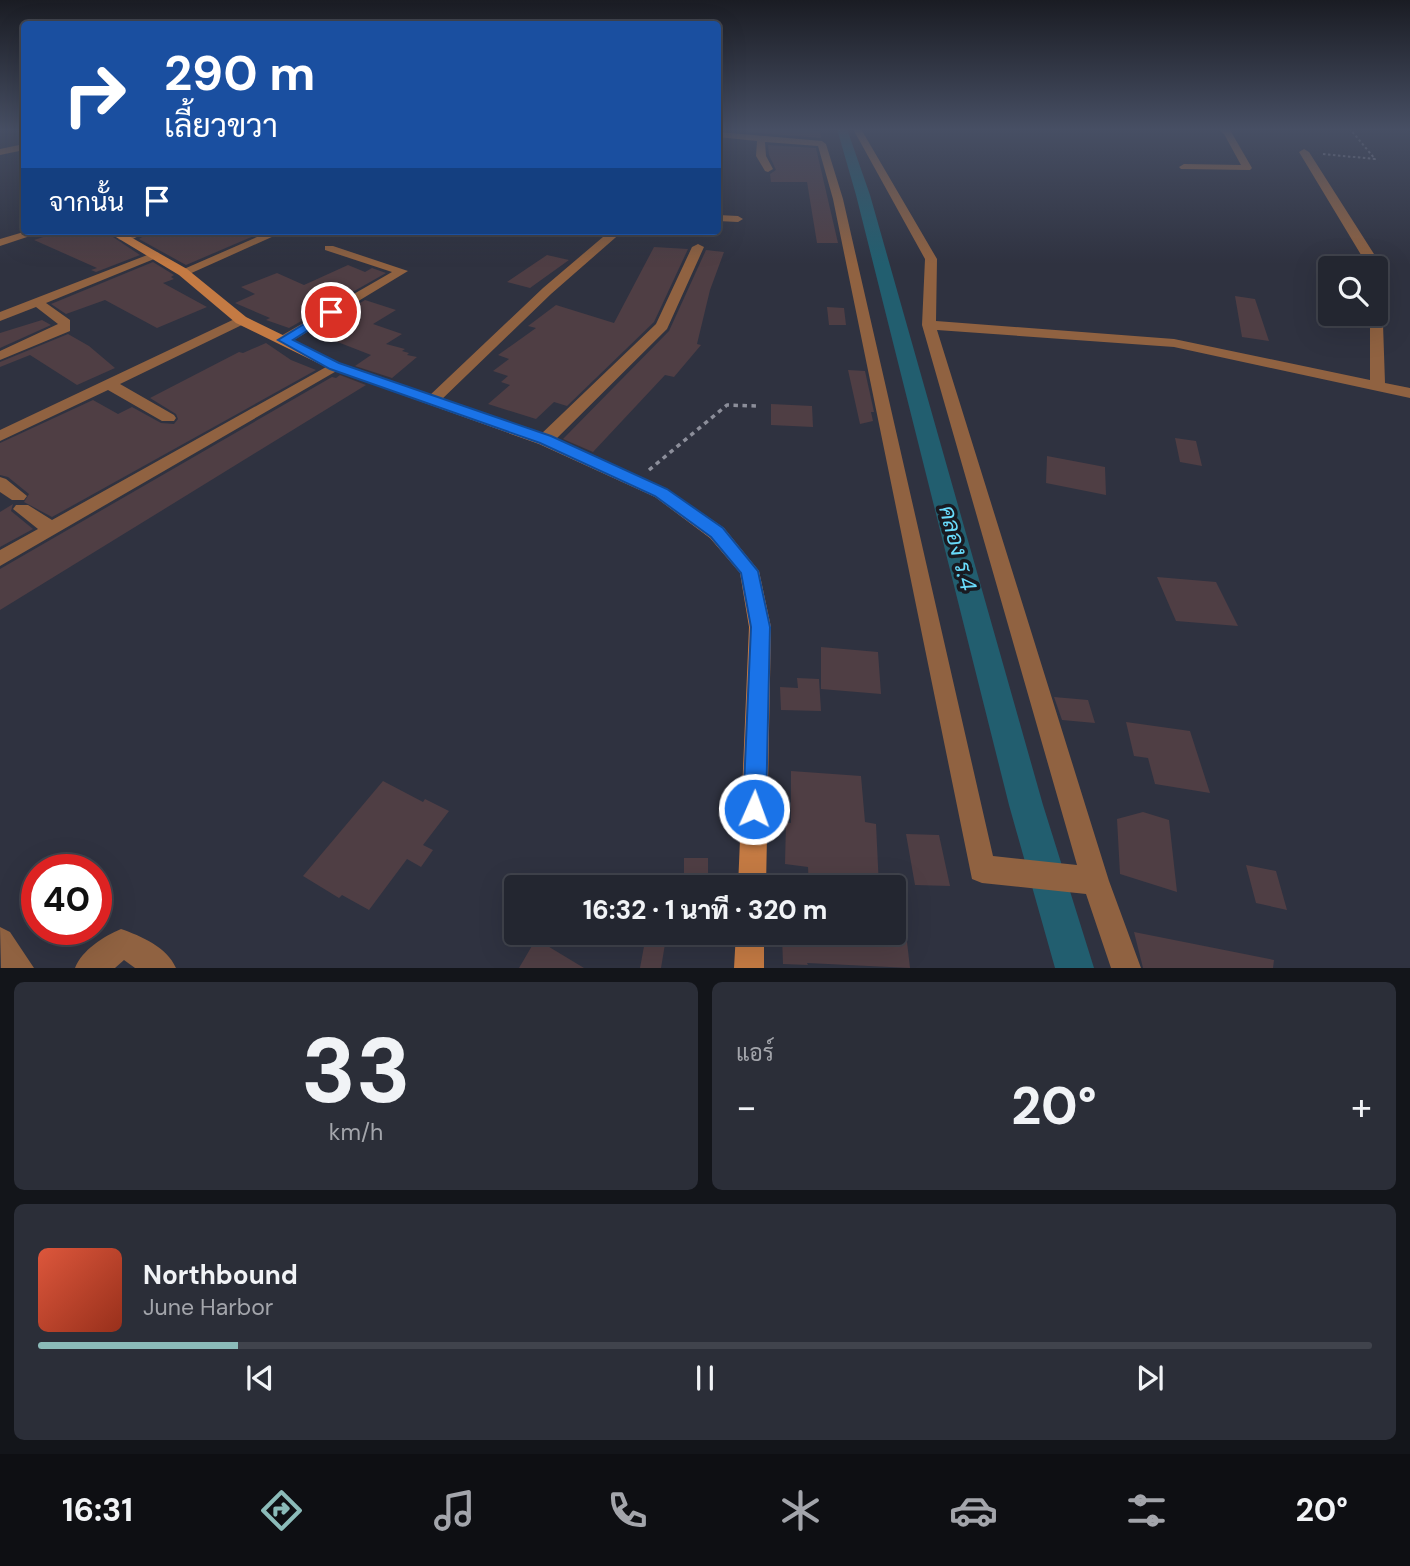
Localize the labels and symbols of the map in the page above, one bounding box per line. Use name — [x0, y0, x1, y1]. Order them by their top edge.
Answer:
pin — [301, 282, 361, 342]
water label: คลอง ร.4 — [932, 502, 984, 594]
position arrow — [717, 772, 791, 846]
speed limit sign: 40 — [21, 854, 112, 945]

